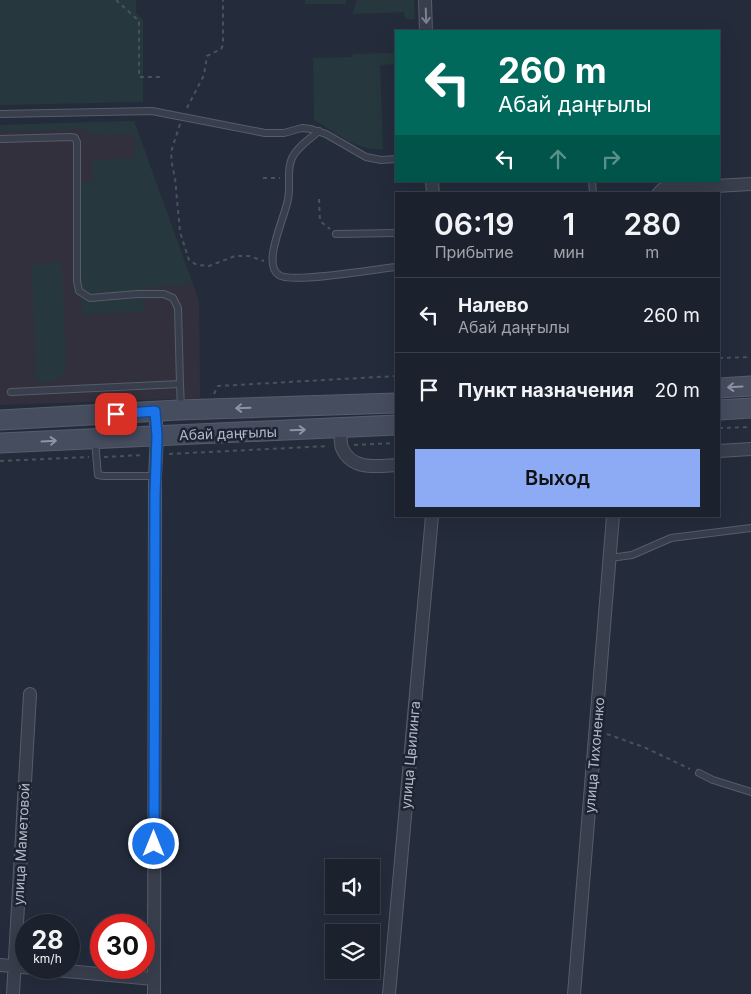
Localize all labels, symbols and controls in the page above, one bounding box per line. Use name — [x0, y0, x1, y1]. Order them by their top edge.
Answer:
one-way arrow — [421, 7, 431, 23]
text: 260 m — [498, 49, 607, 91]
icon: left — [415, 50, 480, 115]
text: Абай даңғылы — [498, 91, 652, 117]
icon: left — [491, 145, 519, 173]
icon: ahead — [544, 145, 572, 173]
icon: right — [597, 145, 625, 173]
text: 06:19 — [434, 206, 514, 242]
text: 1 — [563, 206, 575, 242]
text: 280 — [623, 206, 681, 242]
text: Прибытие — [435, 242, 514, 262]
text: мин — [553, 242, 584, 262]
text: m — [645, 242, 659, 262]
text: Налево — [458, 294, 529, 317]
icon: left — [415, 301, 443, 329]
text: 260 m — [643, 304, 700, 327]
text: Абай даңғылы — [458, 317, 570, 337]
icon: arrive — [415, 376, 443, 404]
text: Пункт назначения — [458, 379, 634, 402]
text: 20 m — [654, 379, 700, 402]
one-way arrow — [727, 382, 743, 391]
pin — [95, 393, 137, 435]
icon: arrive — [102, 400, 130, 428]
one-way arrow — [235, 403, 251, 413]
street label: Абай даңғылы — [179, 423, 277, 443]
one-way arrow — [290, 425, 306, 434]
one-way arrow — [40, 437, 56, 446]
button: Выход — [415, 449, 700, 507]
street label: улица Тихоненко — [580, 696, 608, 814]
street label: улица Цвилинга — [397, 700, 423, 810]
street label: улица Маметовой — [9, 782, 33, 906]
position arrow — [127, 817, 179, 869]
map controls — [325, 859, 380, 979]
button: sound — [325, 859, 380, 914]
speed limit sign: 30 — [90, 914, 155, 979]
button: layers — [325, 924, 380, 979]
text: 28 — [31, 925, 64, 955]
text: km/h — [33, 951, 62, 966]

